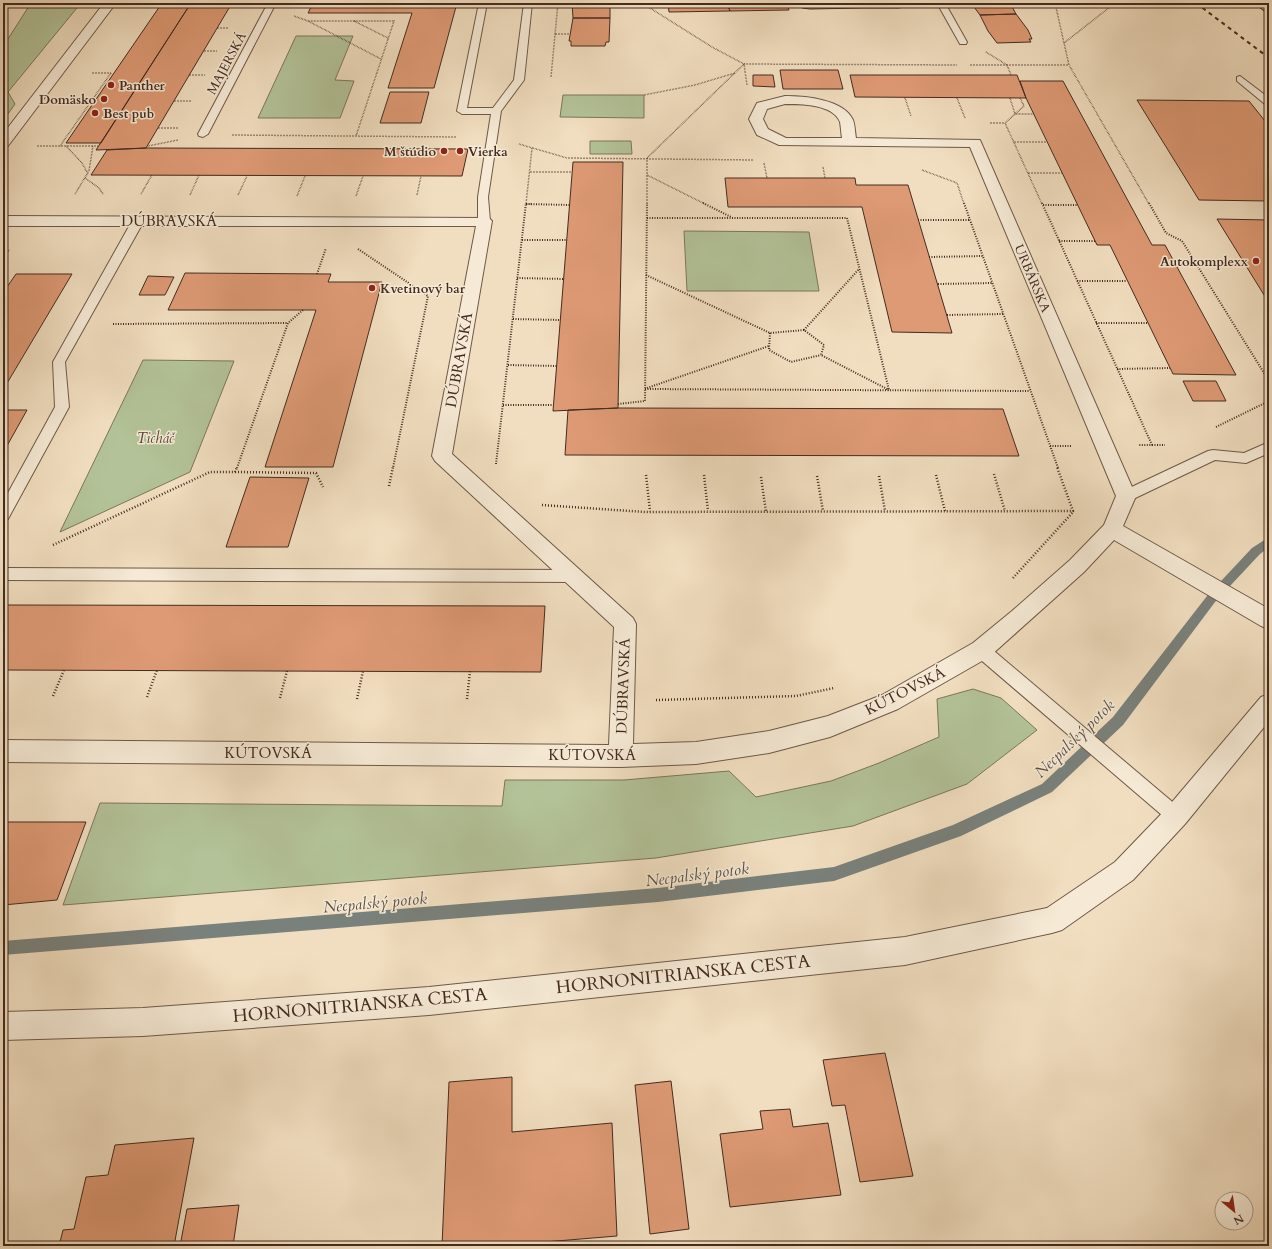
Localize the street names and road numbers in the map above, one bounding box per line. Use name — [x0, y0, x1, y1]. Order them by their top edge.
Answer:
street label: MAJERSKÁ — [203, 28, 251, 98]
street label: DÚBRAVSKÁ — [121, 211, 217, 231]
street label: URBÁRSKA — [1010, 242, 1055, 316]
street label: DÚBRAVSKÁ — [441, 311, 477, 409]
street label: DÚBRAVSKÁ — [611, 637, 635, 734]
street label: KÚTOVSKÁ — [861, 662, 949, 720]
street label: KÚTOVSKÁ — [224, 743, 312, 763]
street label: KÚTOVSKÁ — [548, 745, 636, 765]
street label: HORNONITRIANSKA CESTA — [555, 949, 812, 1000]
street label: HORNONITRIANSKA CESTA — [232, 982, 489, 1029]

